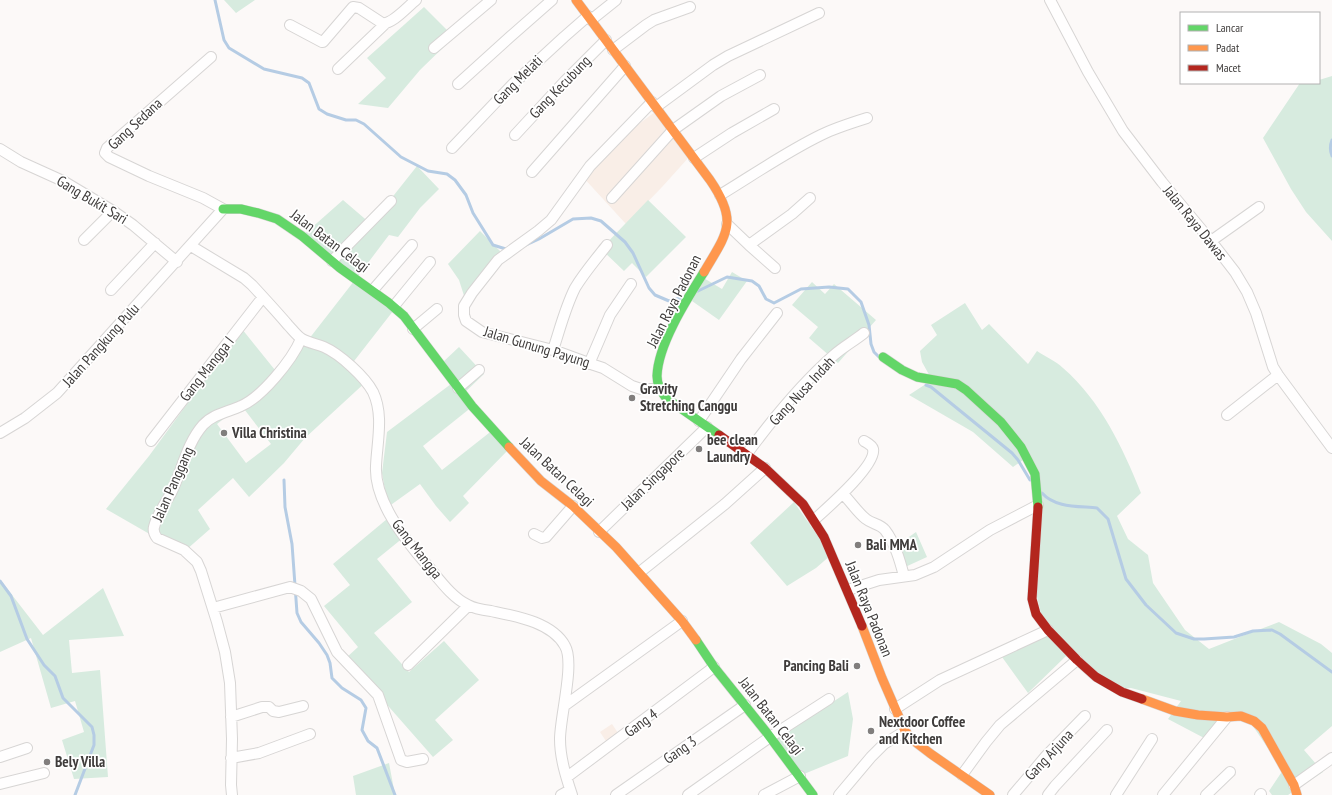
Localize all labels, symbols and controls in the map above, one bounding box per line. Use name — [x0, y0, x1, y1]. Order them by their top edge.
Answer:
legend — [1180, 12, 1320, 84]
text: Lancar — [1216, 20, 1244, 35]
text: Padat — [1216, 40, 1240, 55]
street label: Gang Melati — [489, 51, 546, 108]
street label: Gang Kecubung — [525, 51, 594, 122]
text: Macet — [1216, 60, 1241, 75]
street label: Gang Sedana — [104, 94, 166, 154]
street label: Gang Bukit Sari — [53, 171, 131, 228]
street label: Jalan Raya Dawas — [1159, 181, 1231, 264]
street label: Jalan Batan Celagi — [286, 204, 373, 276]
street label: Jalan Raya Padonan — [642, 251, 705, 351]
street label: Jalan Pangkung Pulu — [58, 299, 143, 391]
street label: Jalan Gunung Payung — [481, 321, 592, 372]
street label: Gang Mangga I — [175, 332, 238, 405]
street label: Gang Nusa Indah — [765, 352, 838, 429]
place label: Gravity Stretching Canggu — [640, 379, 738, 415]
marker: Gravity Stretching Canggu — [627, 393, 637, 403]
place label: Villa Christina — [231, 423, 307, 442]
marker: Villa Christina — [219, 428, 229, 438]
place label: bee clean Laundry — [707, 430, 758, 466]
street label: Jalan Batan Celagi — [516, 432, 598, 511]
street label: Jalan Panggang — [147, 443, 197, 525]
street label: Jalan Singapore — [616, 444, 688, 514]
marker: bee clean Laundry — [694, 444, 704, 454]
street label: Gang Mangga — [388, 515, 447, 582]
place label: Bali MMA — [866, 535, 918, 554]
marker: Bali MMA — [853, 540, 863, 550]
street label: Jalan Raya Padonan — [841, 557, 897, 659]
place label: Pancing Bali — [784, 656, 849, 675]
marker: Pancing Bali — [852, 661, 862, 671]
street label: Jalan Batan Celagi — [734, 672, 808, 758]
street label: Gang 4 — [620, 704, 661, 741]
place label: Nextdoor Coffee and Kitchen — [879, 712, 965, 748]
street label: Gang Arjuna — [1020, 725, 1077, 784]
marker: Nextdoor Coffee and Kitchen — [866, 726, 876, 736]
street label: Gang 3 — [659, 731, 700, 768]
place label: Bely Villa — [55, 752, 105, 771]
marker: Bely Villa — [42, 757, 52, 767]

